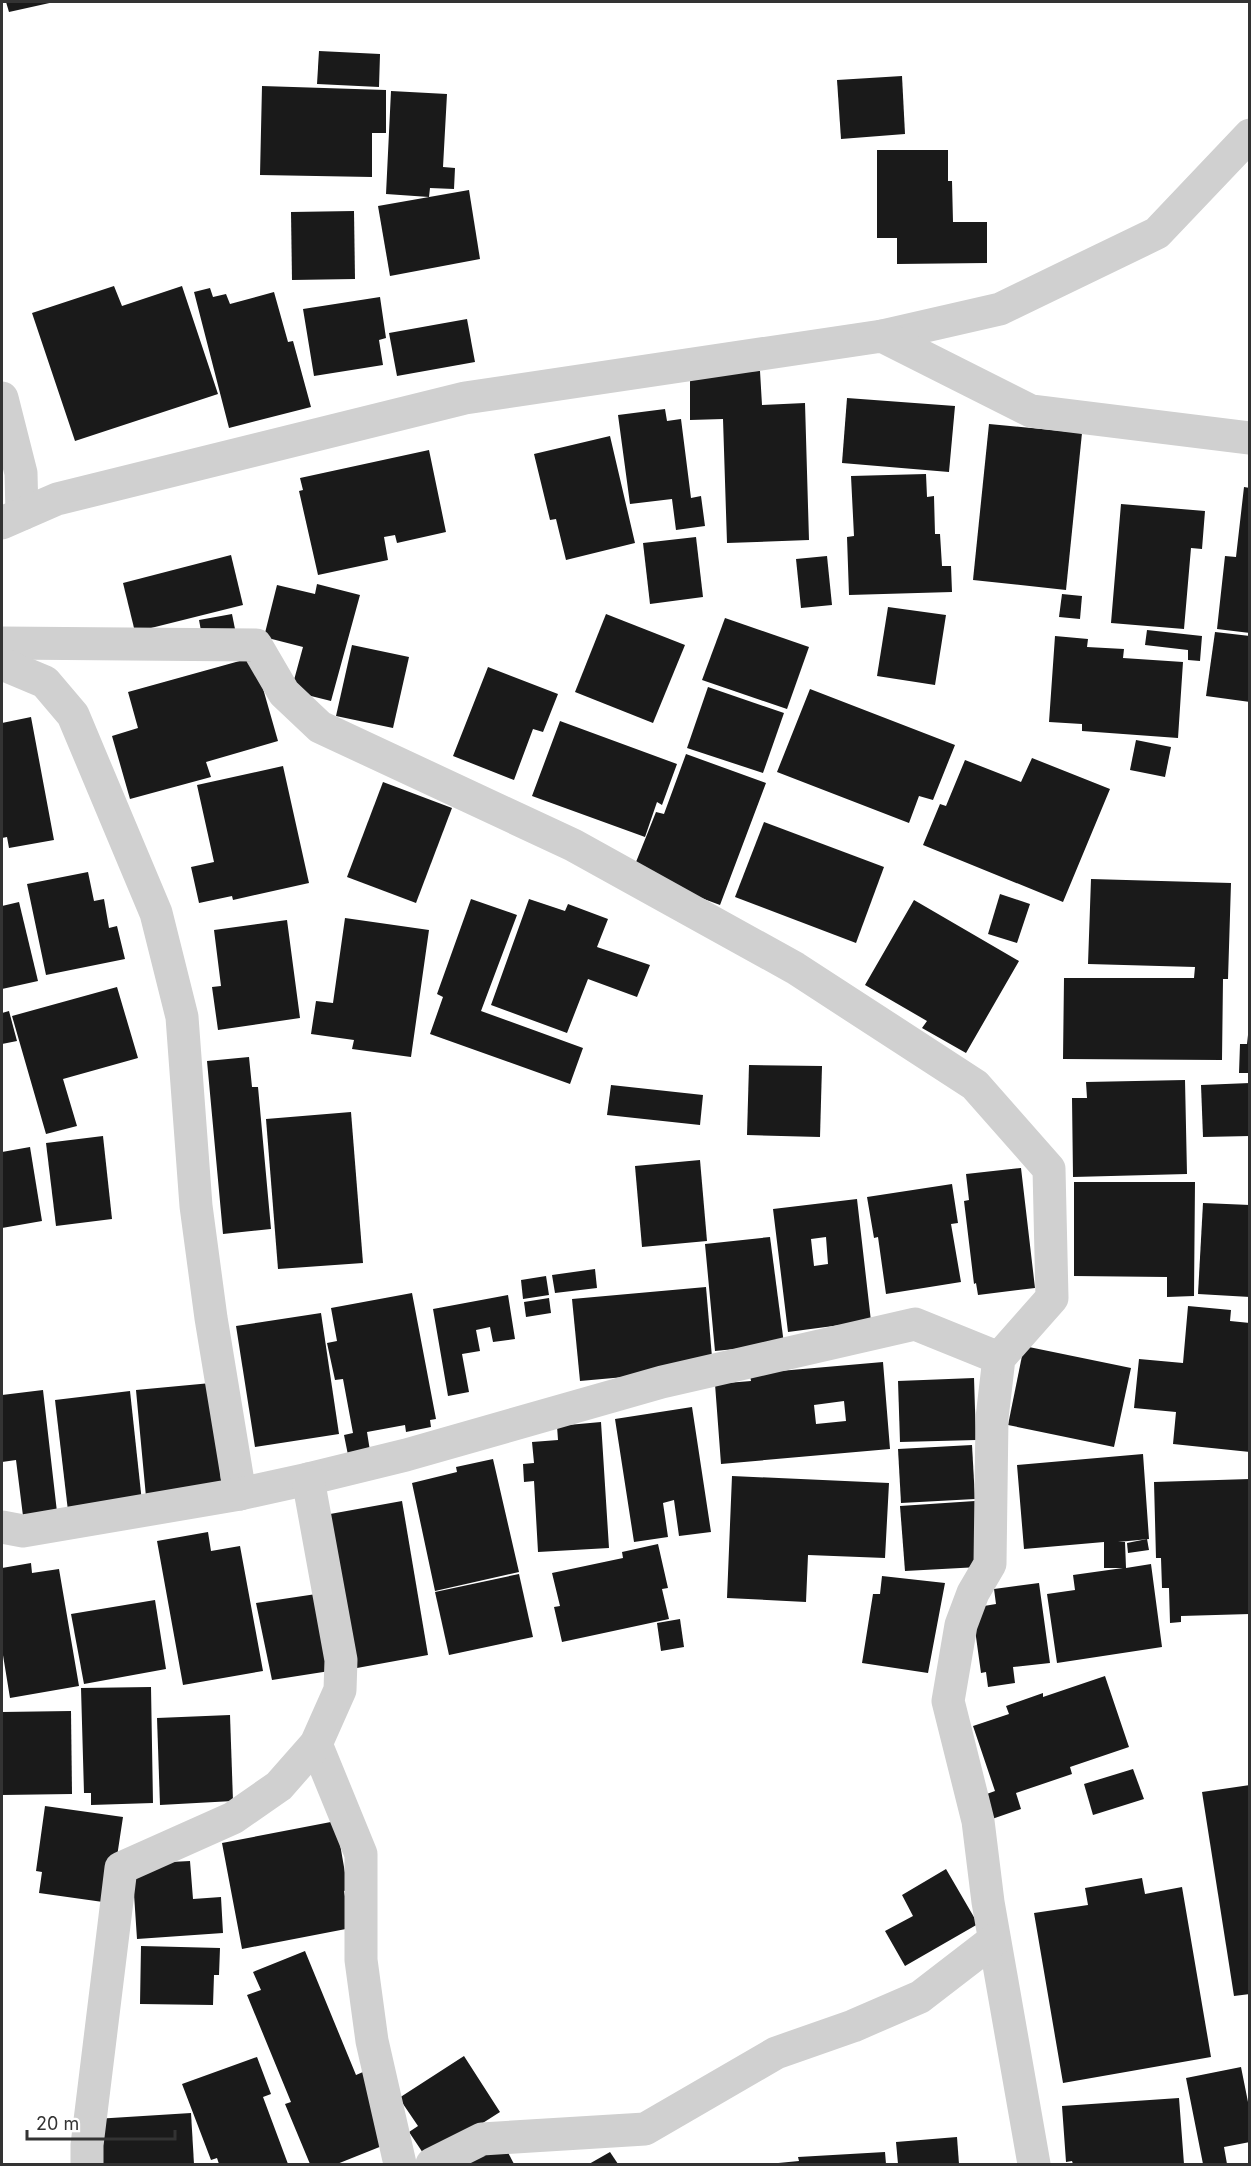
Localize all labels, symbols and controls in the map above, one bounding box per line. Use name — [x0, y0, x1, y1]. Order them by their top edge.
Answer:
scale bar — [27, 2103, 176, 2141]
text: 20 m — [36, 2113, 79, 2134]

